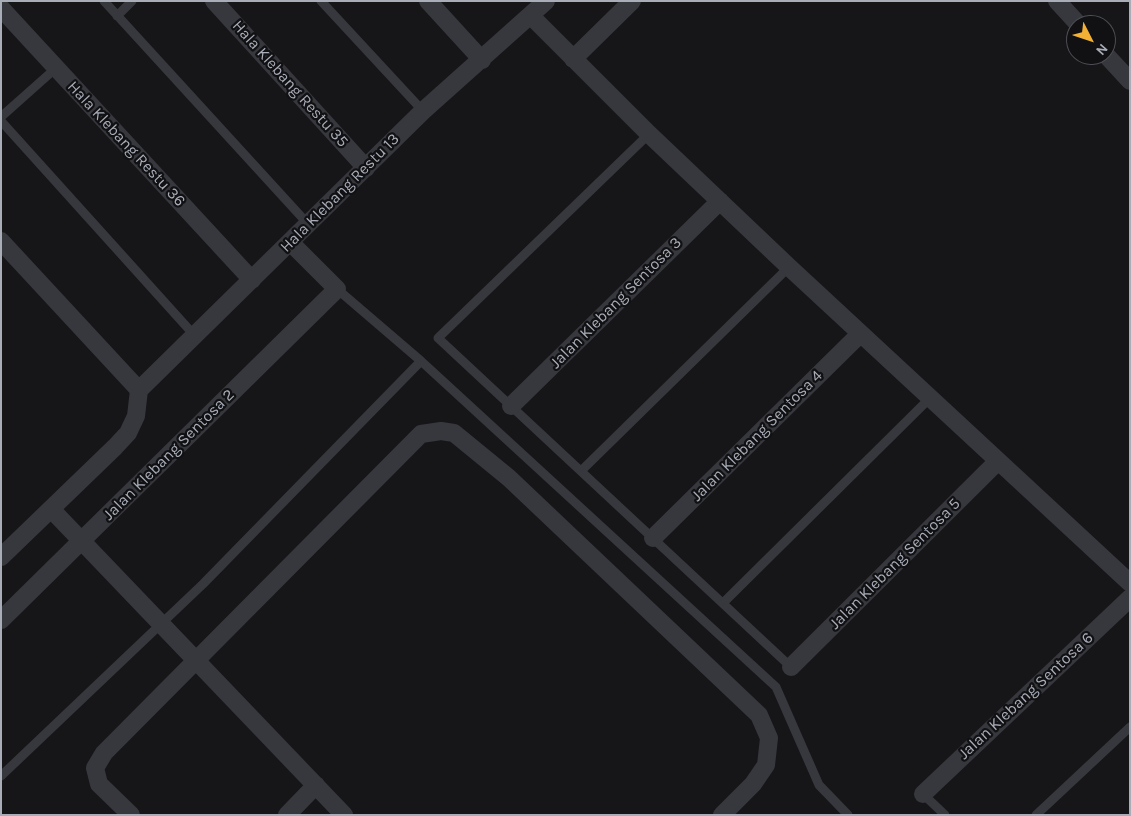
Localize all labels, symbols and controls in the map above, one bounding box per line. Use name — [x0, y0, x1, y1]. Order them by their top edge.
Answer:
north arrow — [1066, 15, 1116, 65]
street label: Hala Klebang Restu 35 — [228, 17, 352, 151]
text: N — [1092, 40, 1112, 59]
street label: Hala Klebang Restu 36 — [63, 77, 189, 211]
street label: Hala Klebang Restu 13 — [276, 129, 404, 257]
street label: Jalan Klebang Sentosa 3 — [546, 233, 686, 373]
street label: Jalan Klebang Sentosa 4 — [687, 366, 827, 506]
street label: Jalan Klebang Sentosa 2 — [99, 385, 239, 525]
street label: Jalan Klebang Sentosa 5 — [825, 494, 965, 634]
street label: Jalan Klebang Sentosa 6 — [954, 628, 1098, 764]

